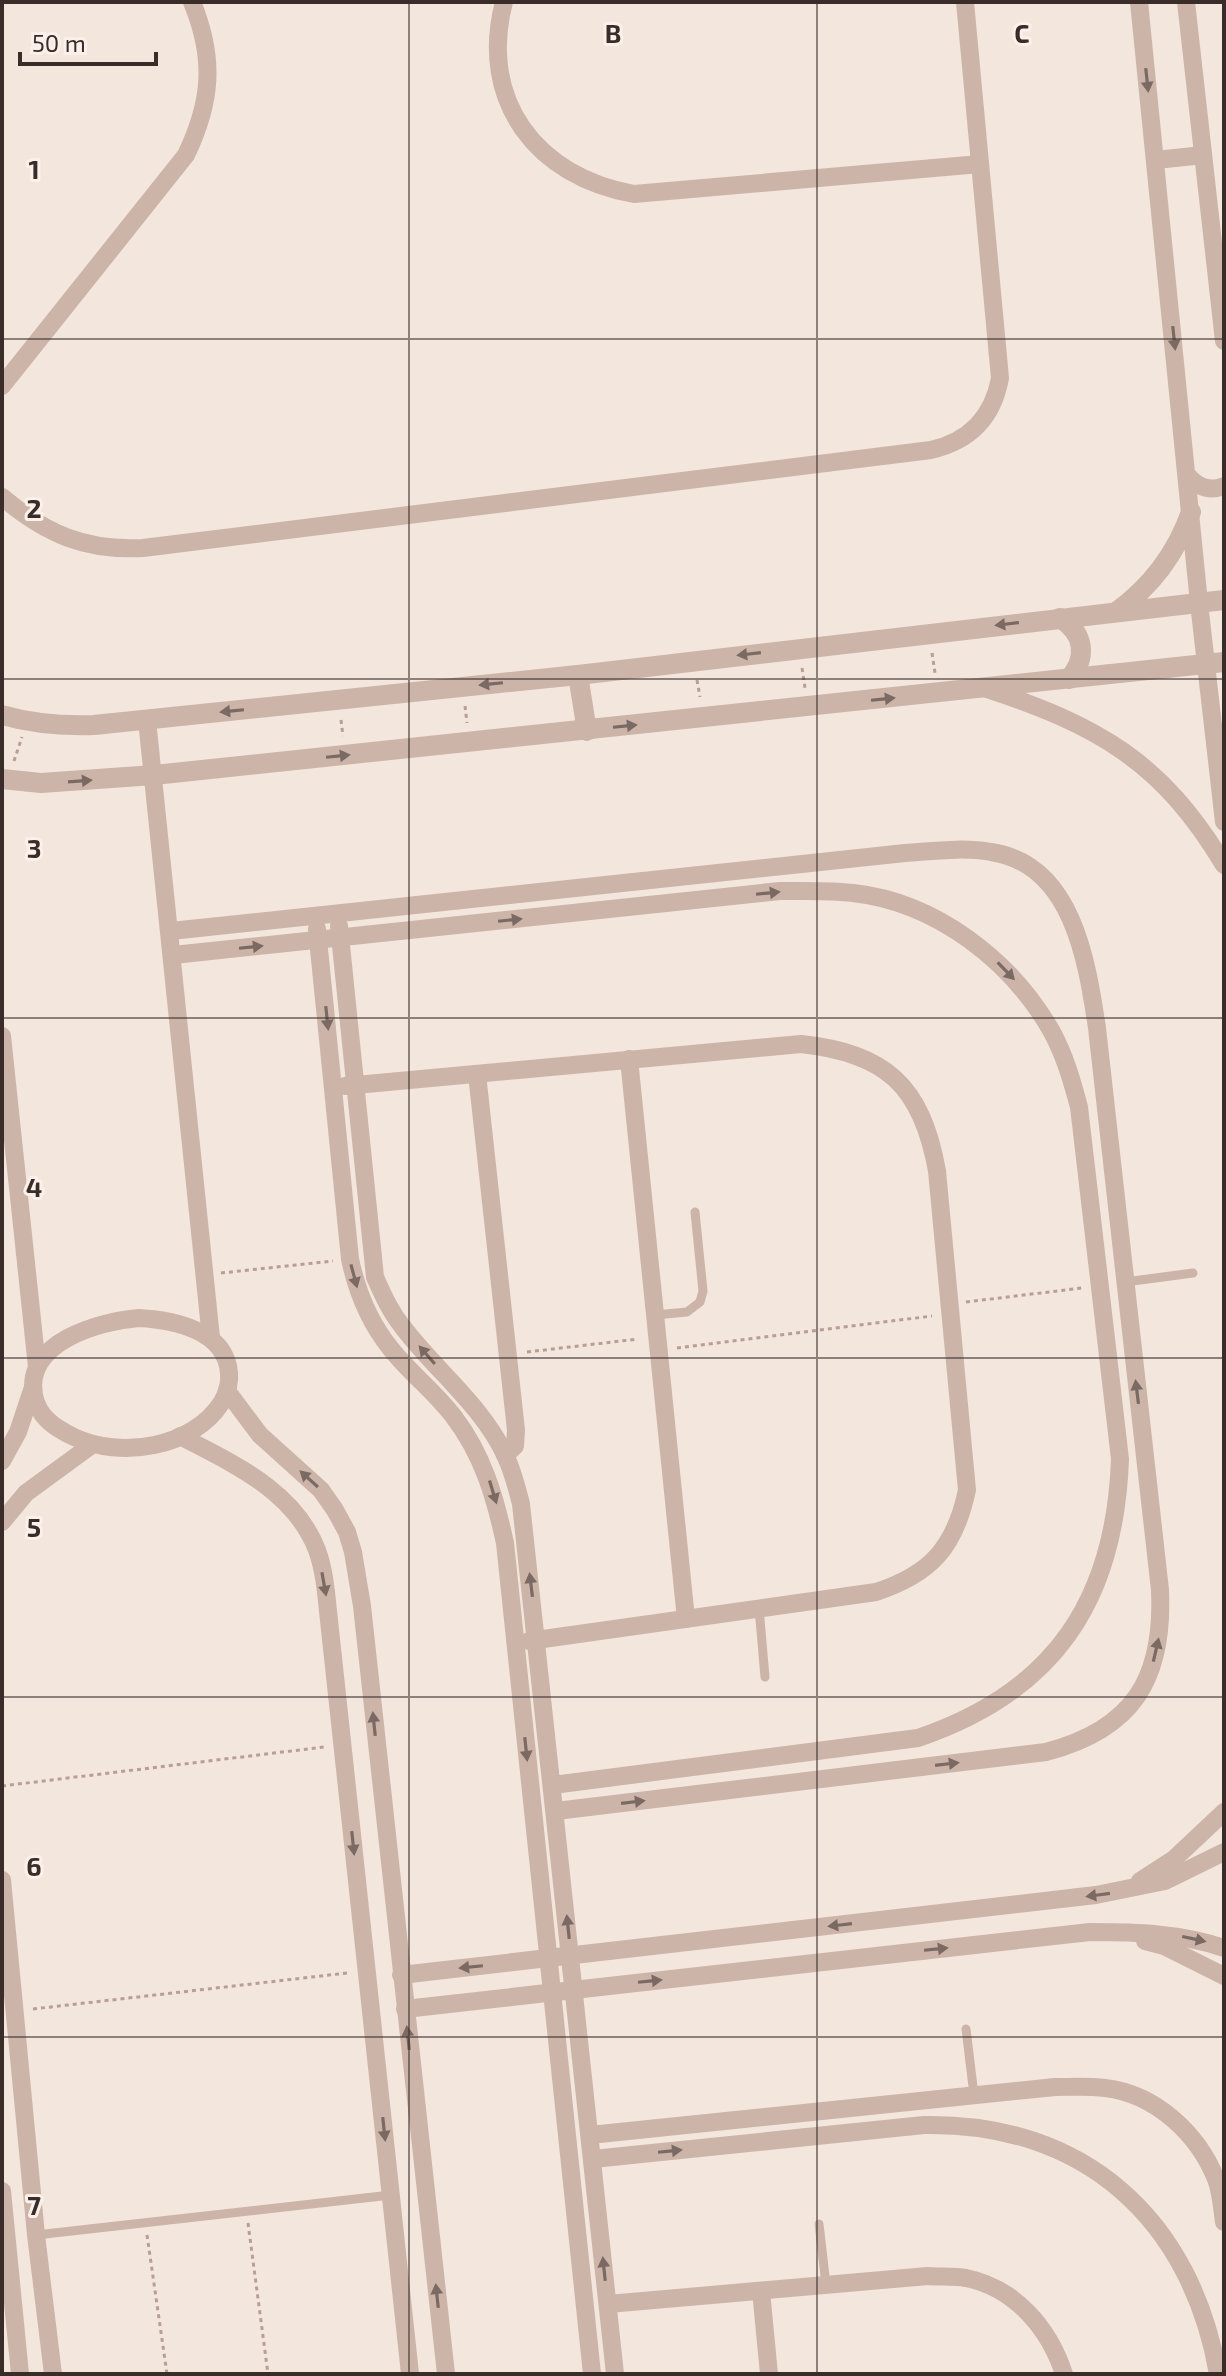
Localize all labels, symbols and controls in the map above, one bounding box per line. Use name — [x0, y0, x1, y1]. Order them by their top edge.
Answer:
scale bar — [20, 16, 156, 66]
text: B — [605, 17, 621, 48]
text: C — [1014, 17, 1030, 48]
text: 50 m — [32, 28, 86, 57]
one-way arrow — [1141, 67, 1154, 92]
text: 1 — [28, 153, 40, 184]
one-way arrow — [1168, 326, 1181, 351]
text: 2 — [26, 492, 42, 523]
one-way arrow — [994, 618, 1019, 631]
one-way arrow — [736, 648, 761, 661]
one-way arrow — [478, 677, 503, 690]
one-way arrow — [871, 692, 896, 705]
one-way arrow — [219, 705, 244, 718]
one-way arrow — [613, 720, 638, 733]
one-way arrow — [326, 750, 351, 763]
one-way arrow — [67, 774, 93, 787]
text: 3 — [27, 832, 41, 863]
one-way arrow — [756, 886, 781, 899]
one-way arrow — [498, 913, 523, 926]
one-way arrow — [239, 941, 264, 954]
one-way arrow — [996, 961, 1015, 980]
one-way arrow — [320, 1006, 333, 1031]
text: 4 — [26, 1171, 42, 1202]
one-way arrow — [349, 1264, 361, 1289]
one-way arrow — [419, 1346, 436, 1366]
one-way arrow — [1131, 1379, 1144, 1404]
one-way arrow — [299, 1470, 319, 1488]
one-way arrow — [487, 1480, 500, 1504]
text: 5 — [27, 1511, 41, 1542]
one-way arrow — [318, 1572, 331, 1597]
one-way arrow — [524, 1572, 537, 1597]
one-way arrow — [1151, 1638, 1163, 1663]
one-way arrow — [368, 1711, 381, 1736]
one-way arrow — [520, 1737, 533, 1762]
one-way arrow — [935, 1757, 960, 1770]
one-way arrow — [621, 1795, 646, 1808]
one-way arrow — [347, 1831, 360, 1856]
text: 6 — [26, 1850, 42, 1881]
one-way arrow — [1085, 1889, 1110, 1902]
one-way arrow — [561, 1914, 574, 1939]
one-way arrow — [827, 1919, 852, 1932]
one-way arrow — [1182, 1934, 1207, 1946]
one-way arrow — [924, 1943, 949, 1956]
one-way arrow — [458, 1961, 483, 1974]
one-way arrow — [637, 1975, 662, 1988]
one-way arrow — [402, 2025, 415, 2050]
one-way arrow — [377, 2117, 390, 2142]
one-way arrow — [658, 2145, 683, 2158]
text: 7 — [27, 2189, 41, 2220]
one-way arrow — [598, 2256, 611, 2281]
one-way arrow — [431, 2284, 444, 2309]

